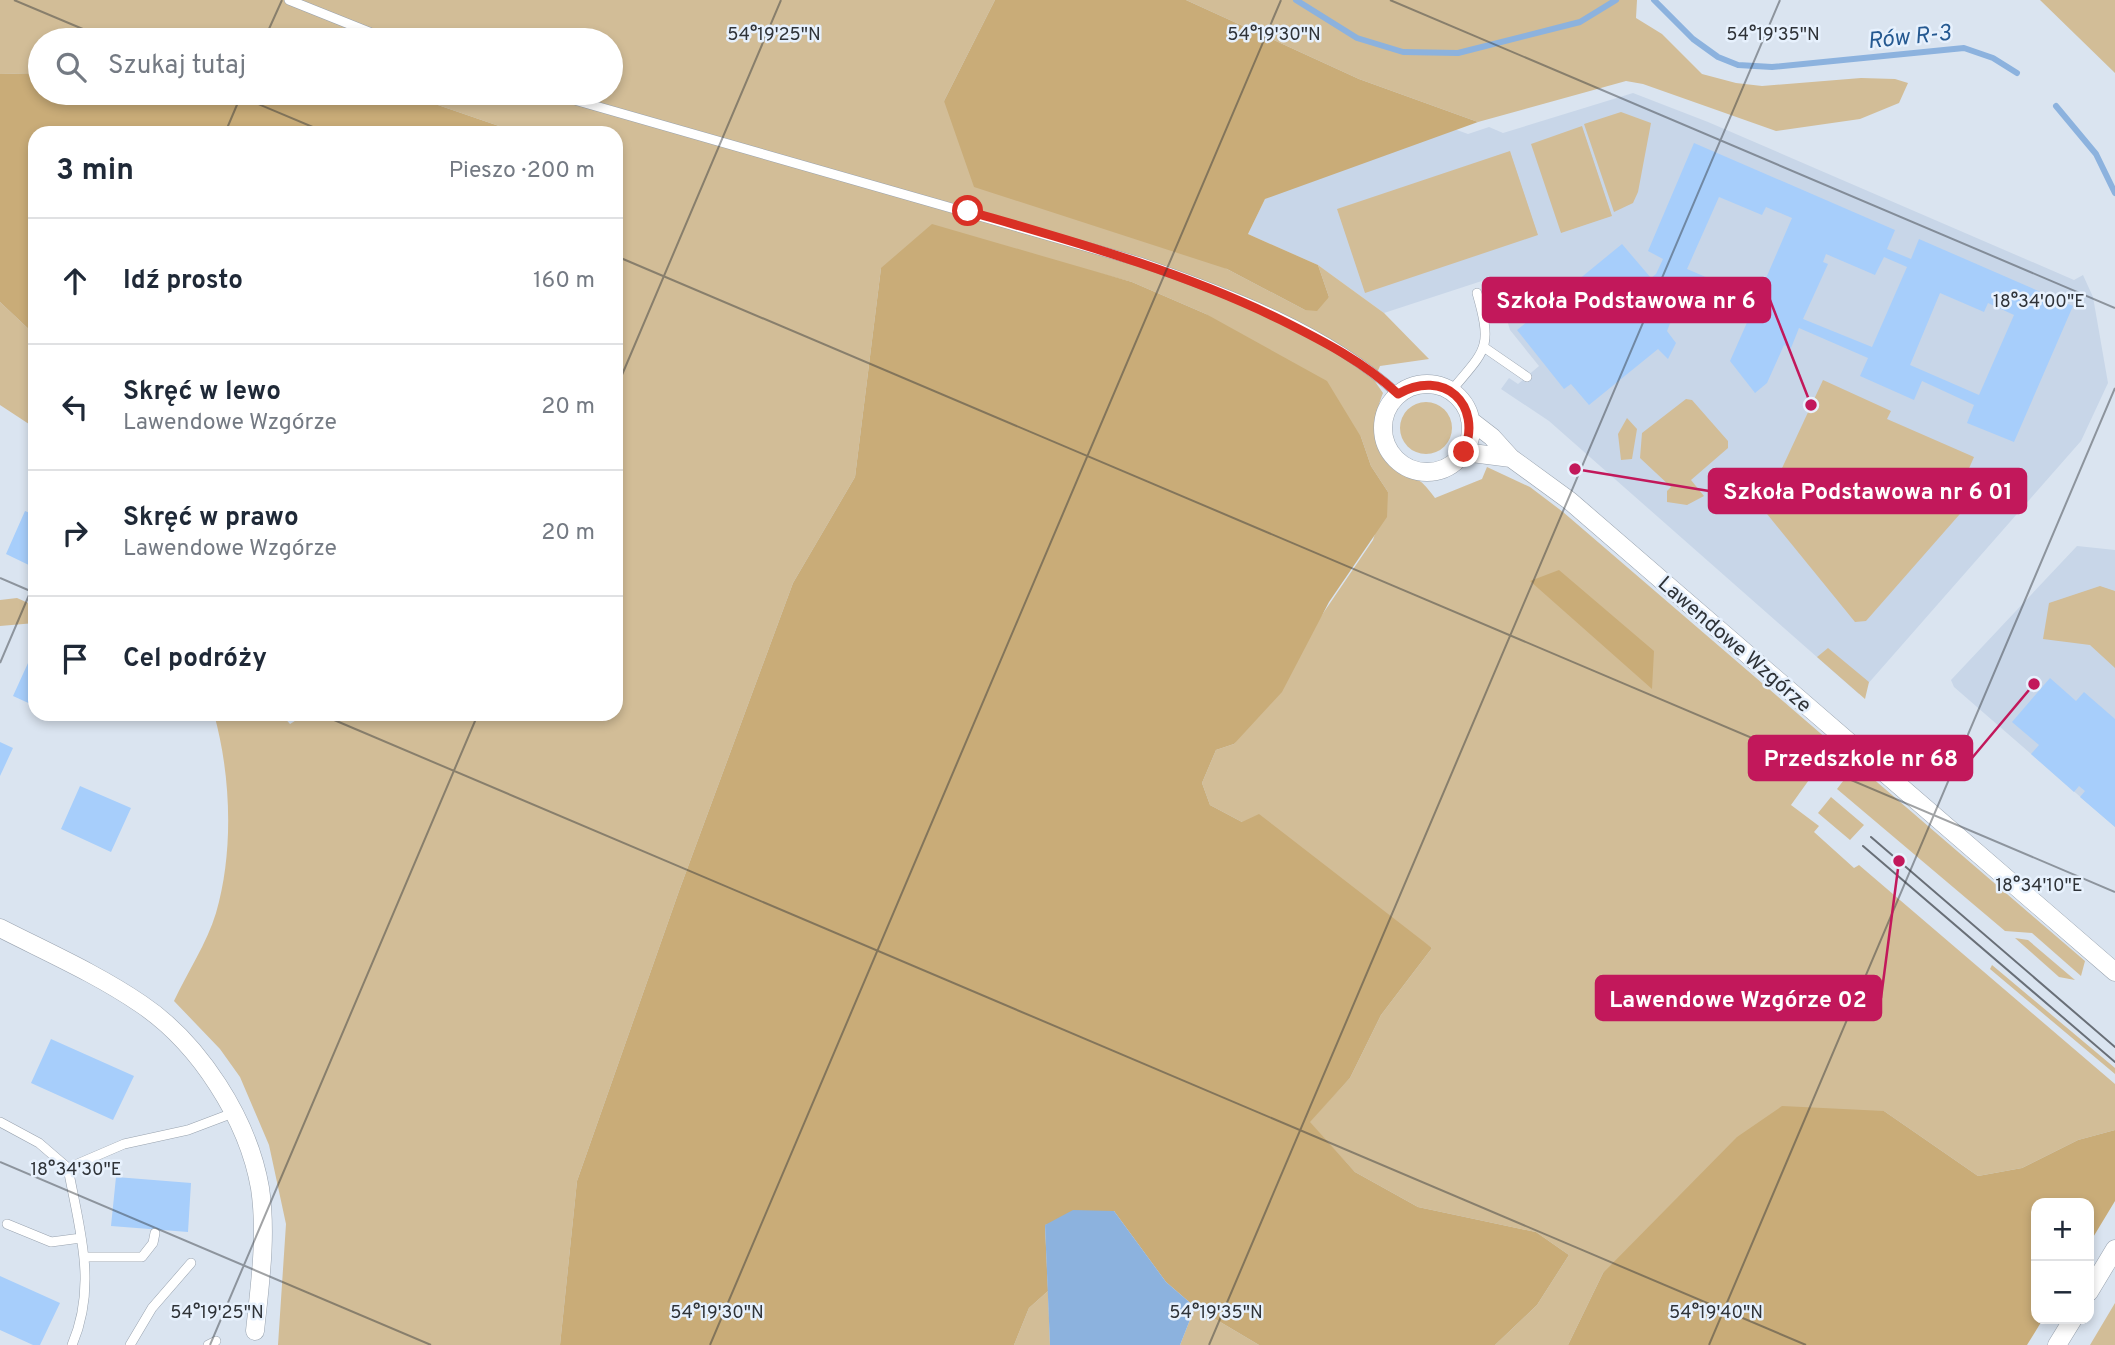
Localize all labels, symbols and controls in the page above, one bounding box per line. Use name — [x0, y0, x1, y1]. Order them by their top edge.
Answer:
water label: Rów R-3 — [1866, 20, 1953, 57]
text: 54°19'25"N — [727, 24, 821, 47]
text: 54°19'30"N — [1227, 24, 1321, 47]
text: 54°19'35"N — [1726, 24, 1820, 47]
search box — [28, 28, 623, 105]
icon: search — [52, 48, 90, 86]
text: Szukaj tutaj — [108, 50, 246, 83]
text: 3 min — [56, 153, 134, 190]
text: Pieszo · 200 m — [449, 157, 595, 186]
route start — [952, 195, 983, 226]
icon: ahead — [56, 262, 94, 300]
text: Idź prosto — [123, 265, 243, 298]
text: 160 m — [533, 267, 595, 296]
callout: Szkoła Podstawowa nr 6 — [1483, 278, 1770, 322]
text: Szkoła Podstawowa nr 6 — [1496, 288, 1756, 317]
text: 18°34'00"E — [1993, 291, 2085, 314]
text: Skręć w lewo — [123, 376, 281, 409]
icon: left — [56, 388, 94, 426]
text: 20 m — [541, 393, 595, 422]
text: Lawendowe Wzgórze — [123, 409, 337, 438]
route end — [1448, 436, 1479, 467]
callout: Szkoła Podstawowa nr 6 01 — [1709, 469, 2026, 513]
text: Szkoła Podstawowa nr 6 01 — [1723, 479, 2013, 508]
text: Skręć w prawo — [123, 502, 299, 535]
icon: right — [56, 514, 94, 552]
text: 20 m — [541, 519, 595, 548]
text: Lawendowe Wzgórze — [123, 535, 337, 564]
street label: Lawendowe Wzgórze — [1651, 571, 1817, 719]
icon: arrive — [56, 640, 94, 678]
text: Cel podróży — [123, 643, 267, 676]
callout: Przedszkole nr 68 — [1749, 736, 1972, 780]
text: Przedszkole nr 68 — [1764, 746, 1958, 775]
text: 18°34'10"E — [1995, 875, 2083, 898]
callout: Lawendowe Wzgórze 02 — [1596, 976, 1881, 1020]
text: Lawendowe Wzgórze 02 — [1609, 987, 1867, 1016]
text: 18°34'30"E — [30, 1159, 122, 1182]
map controls — [2031, 1198, 2094, 1324]
button: + — [2031, 1198, 2094, 1261]
button: − — [2031, 1261, 2094, 1324]
text: 54°19'25"N — [170, 1302, 264, 1325]
text: 54°19'30"N — [670, 1302, 764, 1325]
text: 54°19'35"N — [1169, 1302, 1263, 1325]
text: 54°19'40"N — [1669, 1302, 1763, 1325]

